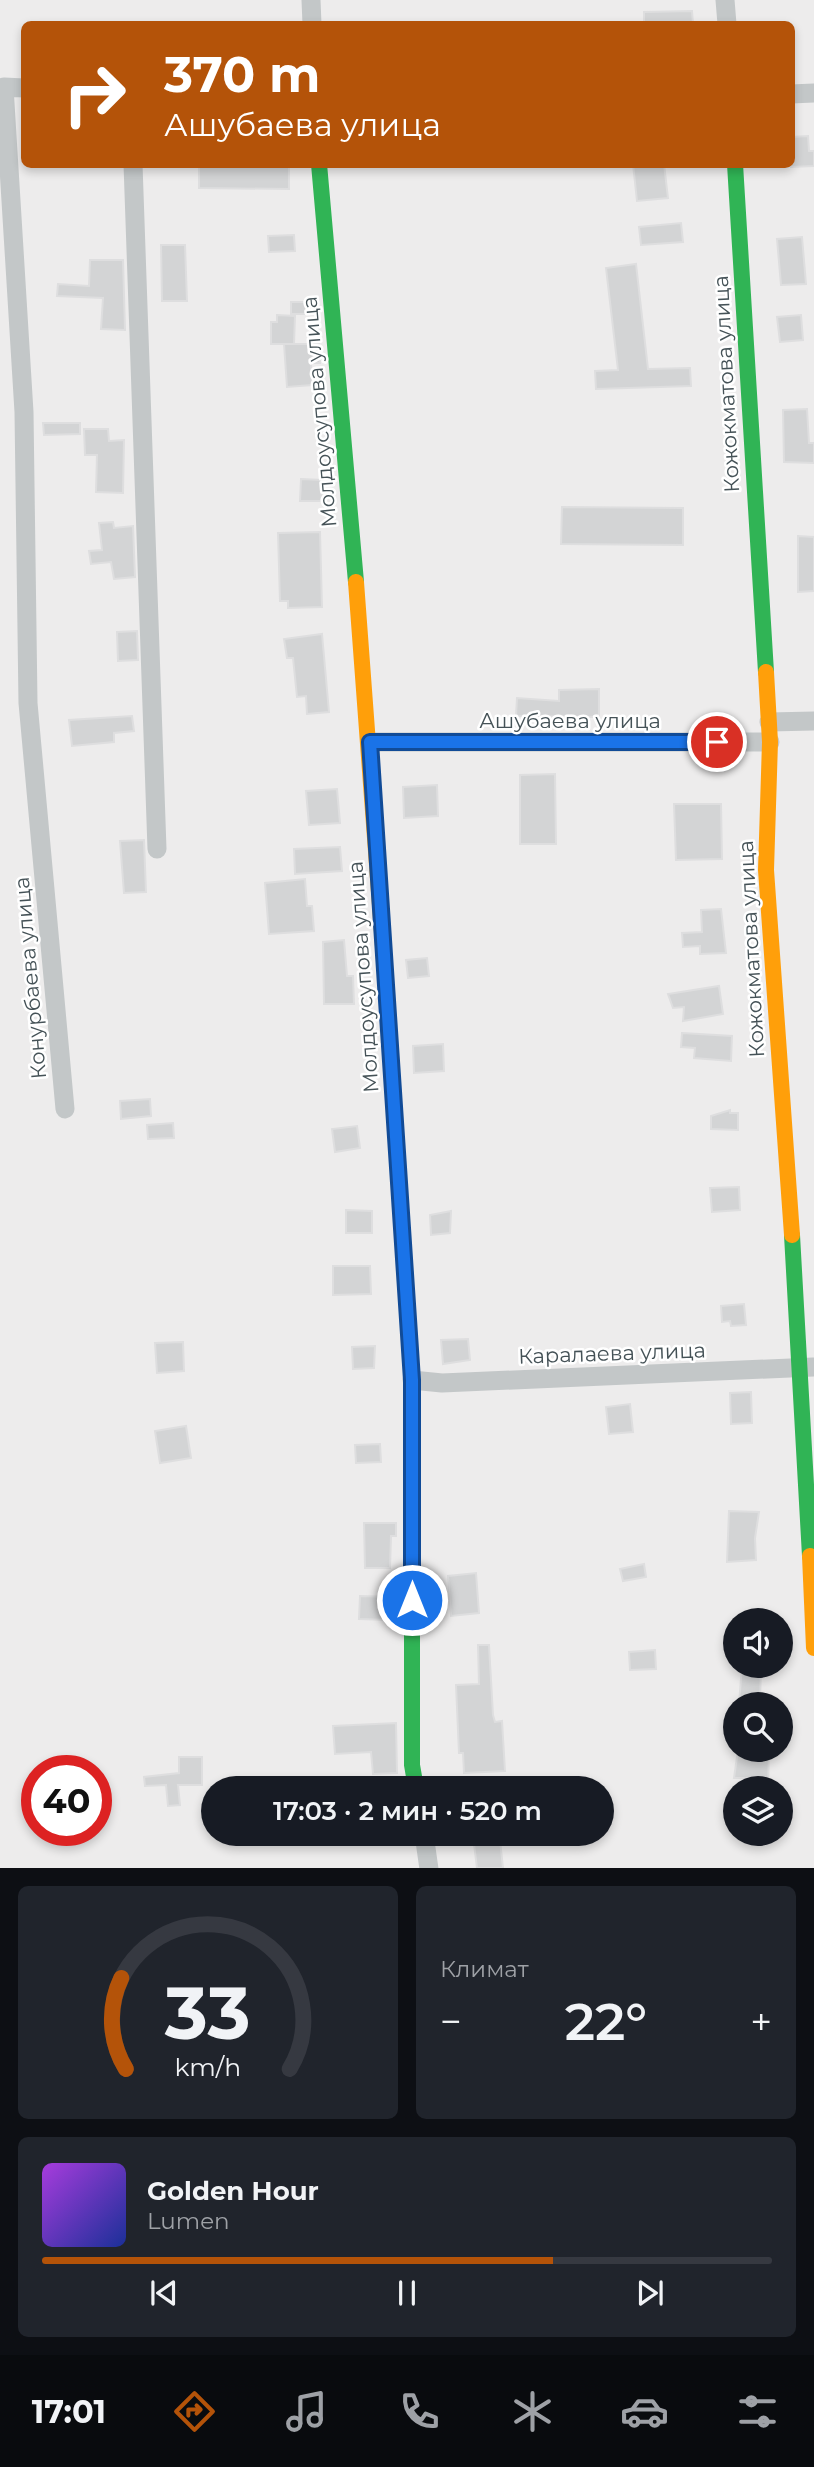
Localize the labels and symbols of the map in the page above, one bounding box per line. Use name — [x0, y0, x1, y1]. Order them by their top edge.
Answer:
street label: Кожокматова улица — [708, 275, 744, 493]
street label: Молдоусупова улица — [296, 295, 342, 529]
street label: Ашубаева улица — [479, 708, 661, 733]
pin — [687, 712, 747, 772]
street label: Кожокматова улица — [733, 840, 769, 1058]
street label: Молдоусупова улица — [342, 860, 384, 1094]
street label: Конурбаева улица — [9, 876, 51, 1080]
street label: Каралаева улица — [518, 1337, 706, 1369]
position arrow — [375, 1563, 449, 1637]
speed limit sign: 40 — [21, 1755, 112, 1846]

